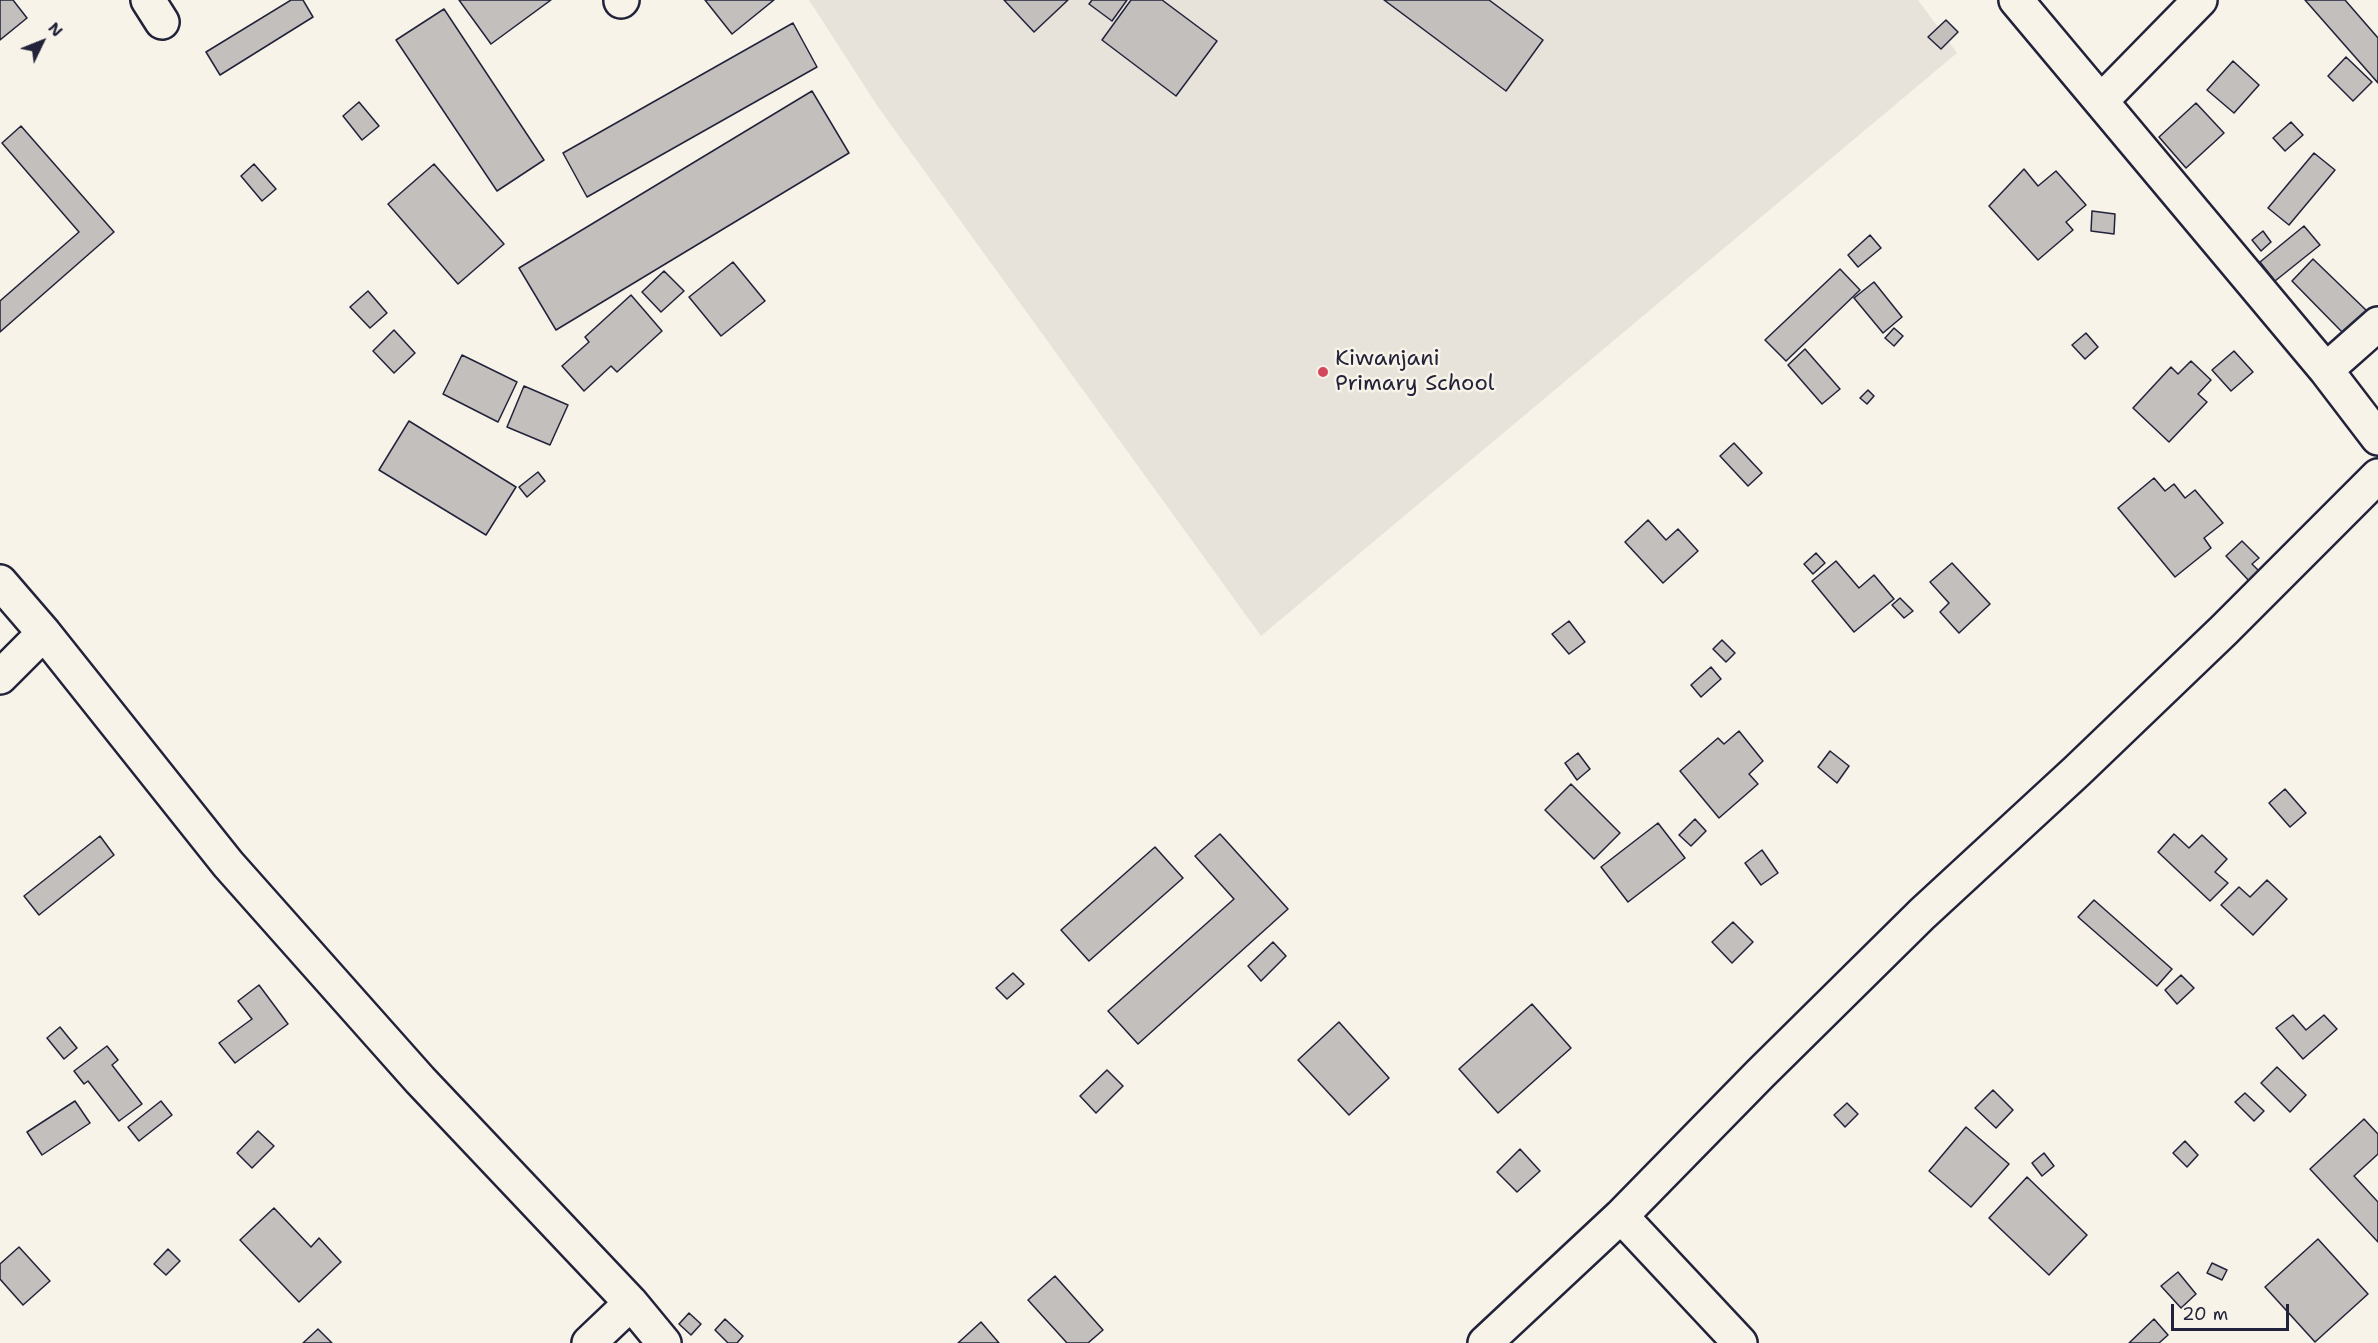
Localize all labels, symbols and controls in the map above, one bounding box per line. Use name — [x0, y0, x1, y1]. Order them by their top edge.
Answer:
north arrow — [12, 12, 72, 72]
text: N — [44, 18, 68, 41]
place label: Kiwanjani Primary School — [1335, 346, 1494, 398]
marker: Kiwanjani Primary School — [1316, 365, 1330, 379]
scale bar — [2174, 1292, 2292, 1330]
text: 20 m — [2182, 1302, 2228, 1326]

